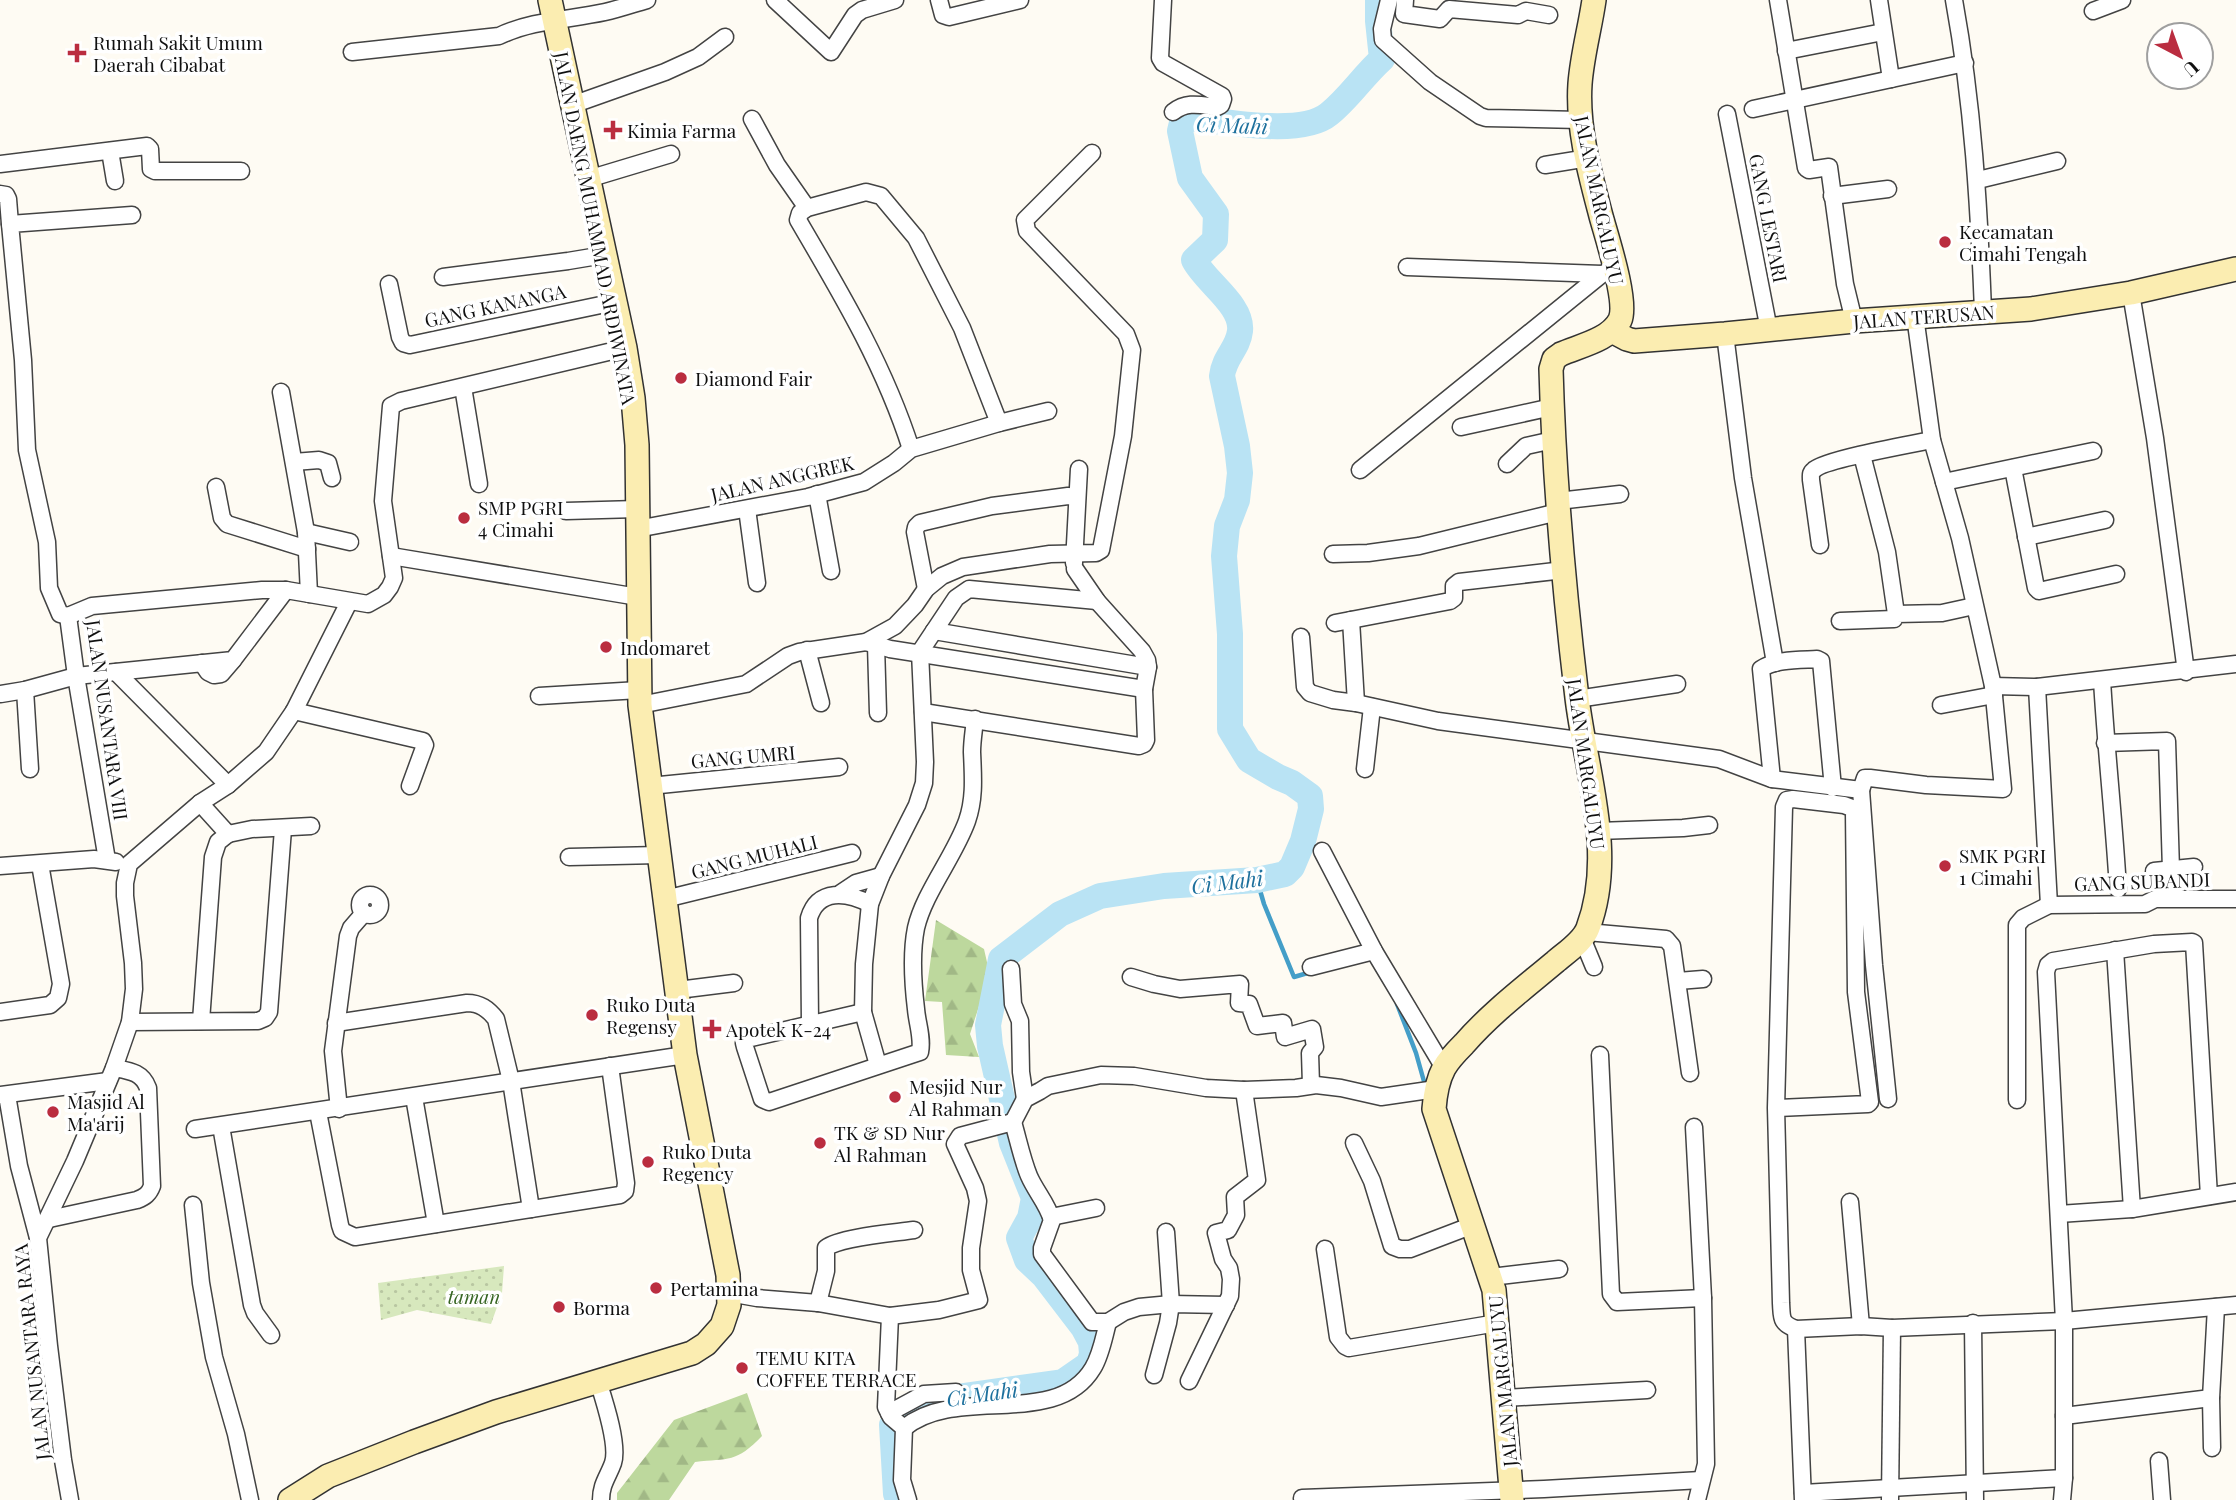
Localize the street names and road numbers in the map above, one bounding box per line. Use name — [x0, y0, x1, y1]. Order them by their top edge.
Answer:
street label: JALAN DAENG MUHAMMAD ARDIWINATA — [549, 48, 643, 408]
street label: JALAN MARGALUYU — [1569, 112, 1631, 287]
street label: GANG LESTARI — [1744, 151, 1794, 285]
street label: GANG KANANGA — [422, 277, 569, 333]
street label: JALAN TERUSAN — [1851, 298, 1996, 334]
street label: JALAN ANGGREK — [707, 449, 856, 507]
street label: JALAN NUSANTARA VIII — [81, 617, 135, 822]
street label: JALAN MARGALUYU — [1562, 676, 1612, 851]
street label: GANG UMRI — [690, 738, 796, 774]
street label: GANG MUHALI — [688, 828, 820, 884]
street label: GANG SUBANDI — [2073, 866, 2211, 896]
street label: JALAN NUSANTARA RAYA — [7, 1242, 55, 1462]
street label: JALAN MARGALUYU — [1482, 1294, 1523, 1469]

